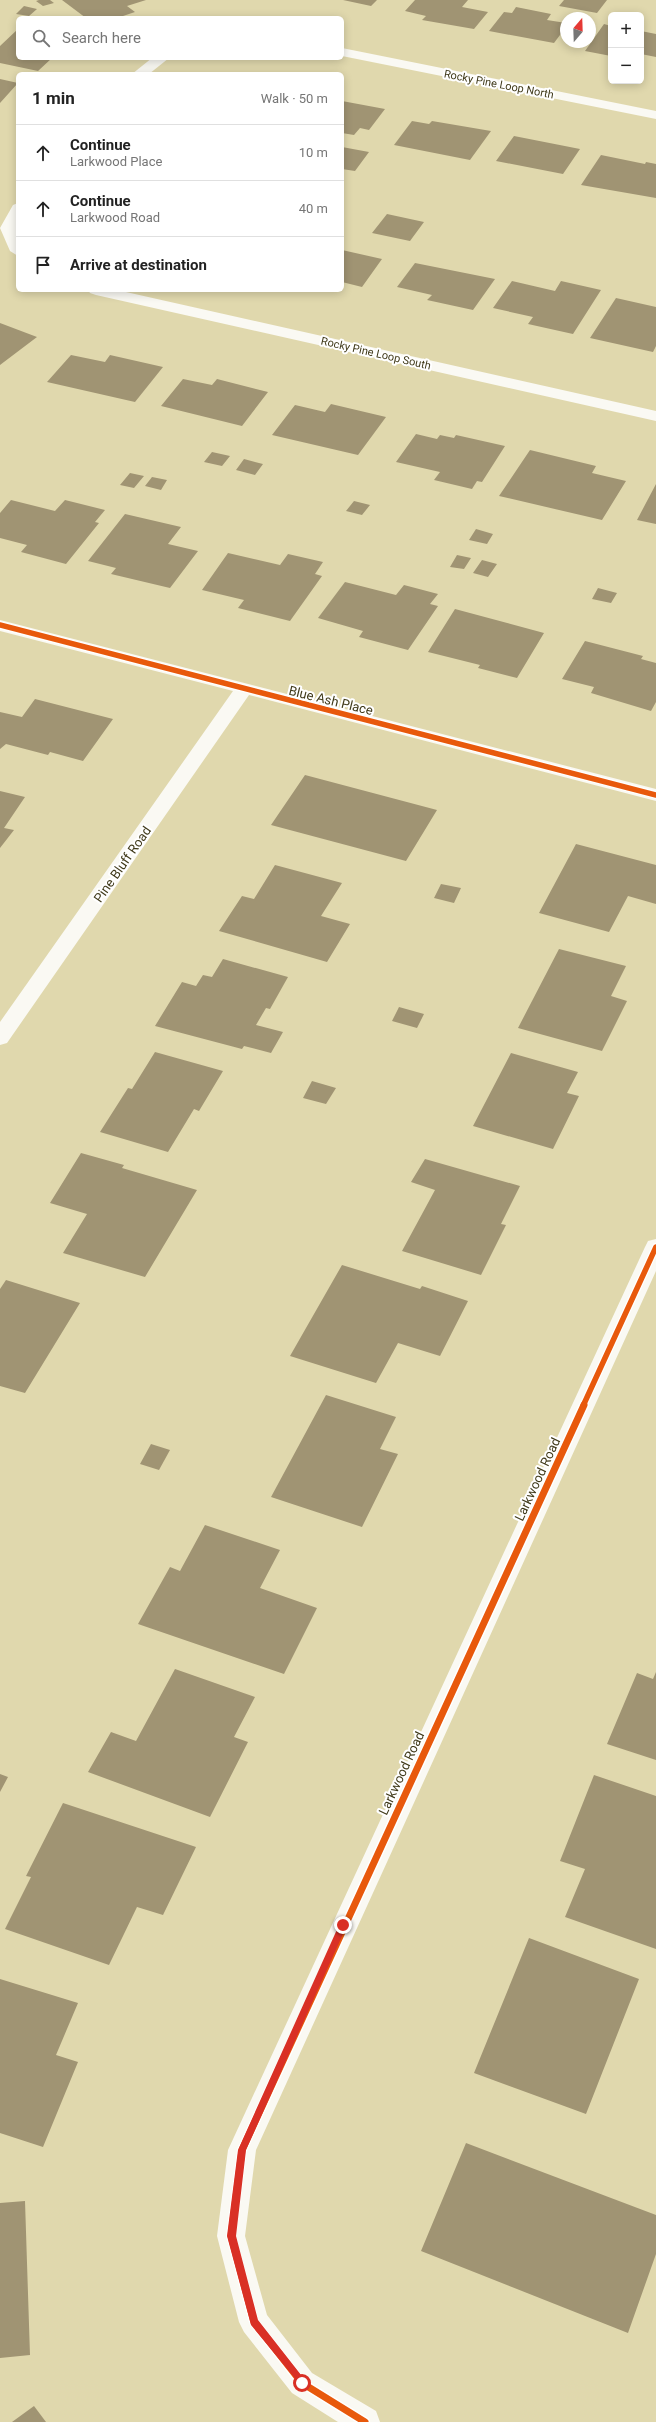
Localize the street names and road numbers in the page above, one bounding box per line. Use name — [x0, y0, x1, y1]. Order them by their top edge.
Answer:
street label: Rocky Pine Loop North — [443, 67, 555, 102]
street label: Rocky Pine Loop South — [320, 335, 432, 372]
street label: Blue Ash Place — [287, 683, 375, 718]
street label: Pine Bluff Road — [91, 823, 154, 905]
street label: Larkwood Road — [512, 1435, 563, 1523]
street label: Larkwood Road — [376, 1729, 427, 1817]

